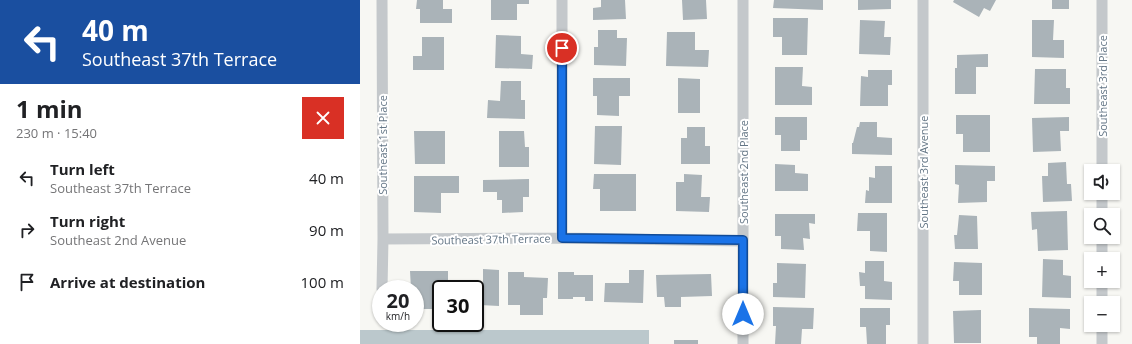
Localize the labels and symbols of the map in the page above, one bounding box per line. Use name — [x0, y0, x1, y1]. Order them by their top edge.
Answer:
pin — [545, 31, 579, 65]
street label: Southeast 3rd Place — [1095, 35, 1110, 137]
street label: Southeast 1st Place — [375, 95, 390, 195]
street label: Southeast 3rd Avenue — [916, 115, 931, 229]
street label: Southeast 2nd Place — [736, 120, 751, 224]
street label: Southeast 37th Terrace — [431, 230, 551, 248]
speed limit sign: 30 — [432, 280, 484, 332]
position arrow — [722, 293, 764, 335]

